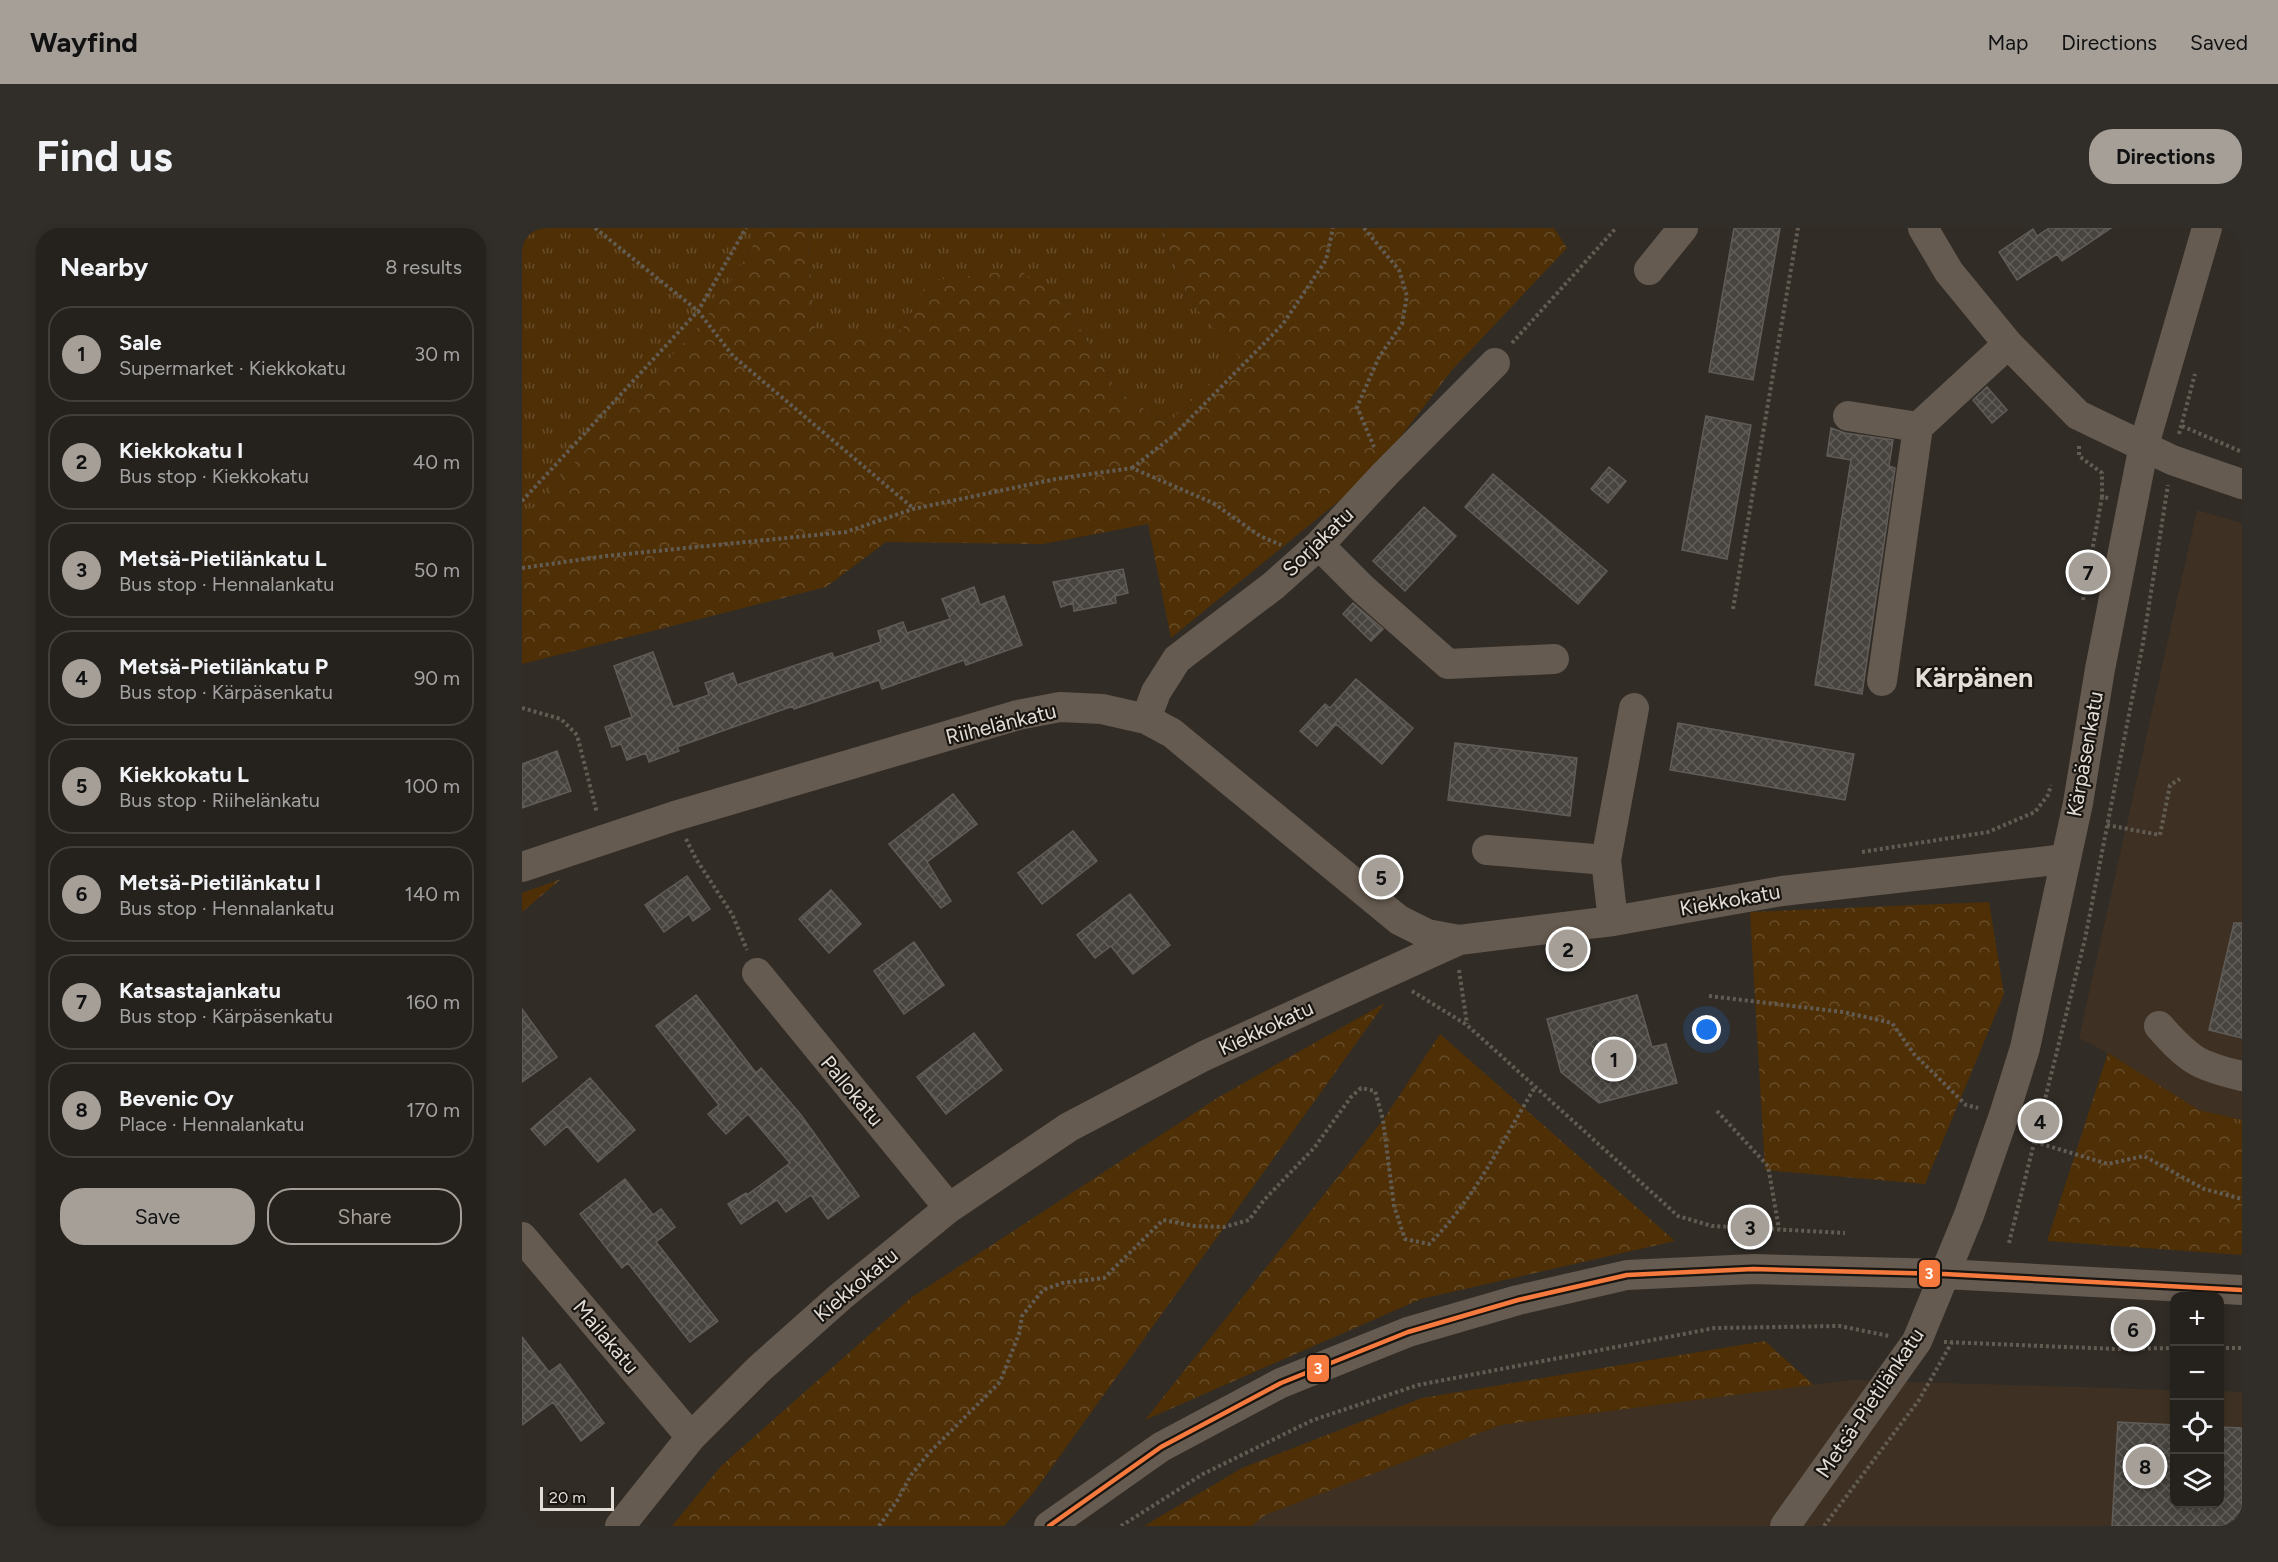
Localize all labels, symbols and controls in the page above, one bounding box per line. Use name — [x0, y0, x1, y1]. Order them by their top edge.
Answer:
text: Wayfind — [30, 25, 138, 59]
text: Map — [1987, 30, 2028, 55]
text: Directions — [2061, 30, 2157, 55]
text: Saved — [2190, 30, 2248, 55]
button: Directions — [2089, 129, 2242, 184]
text: Find us — [36, 131, 173, 182]
text: Nearby — [60, 251, 148, 283]
text: 8 results — [385, 255, 462, 279]
text: Sale — [119, 329, 162, 356]
text: 1 — [77, 342, 86, 366]
text: 30 m — [414, 342, 460, 366]
text: Supermarket · Kiekkokatu — [119, 356, 346, 380]
text: Kiekkokatu I — [119, 437, 243, 464]
text: 2 — [76, 450, 87, 474]
text: 40 m — [413, 450, 460, 474]
text: Bus stop · Kiekkokatu — [119, 464, 309, 488]
street label: Sorjakatu — [1277, 502, 1358, 581]
text: Metsä-Pietilänkatu L — [119, 545, 326, 572]
pin: 7 — [2068, 550, 2108, 594]
text: 3 — [76, 558, 87, 582]
text: 50 m — [414, 558, 460, 582]
text: Bus stop · Hennalankatu — [119, 572, 334, 596]
text: Metsä-Pietilänkatu P — [119, 653, 328, 680]
district label: Kärpänen — [1915, 661, 2033, 694]
text: 4 — [75, 666, 88, 690]
text: 90 m — [414, 666, 460, 690]
text: Bus stop · Kärpäsenkatu — [119, 680, 333, 704]
street label: Kärpäsenkatu — [2061, 689, 2108, 819]
street label: Riihelänkatu — [943, 698, 1059, 749]
text: Kiekkokatu L — [119, 761, 249, 788]
text: 5 — [76, 774, 87, 798]
text: 100 m — [404, 774, 460, 798]
text: Bus stop · Riihelänkatu — [119, 788, 320, 812]
pin: 5 — [1362, 854, 1400, 900]
text: Metsä-Pietilänkatu I — [119, 869, 321, 896]
street label: Kiekkokatu — [1678, 878, 1782, 921]
text: 6 — [76, 882, 87, 906]
text: 140 m — [405, 882, 460, 906]
text: Bus stop · Hennalankatu — [119, 896, 334, 920]
pin: 2 — [1548, 926, 1588, 972]
text: Katsastajankatu — [119, 977, 281, 1004]
text: 7 — [76, 990, 87, 1014]
text: 160 m — [406, 990, 460, 1014]
street label: Kiekkokatu — [1214, 995, 1317, 1060]
text: Bus stop · Kärpäsenkatu — [119, 1004, 333, 1028]
your location — [1692, 1015, 1721, 1044]
pin: 1 — [1594, 1036, 1634, 1082]
street label: Pallokatu — [816, 1050, 889, 1131]
text: Bevenic Oy — [119, 1085, 234, 1112]
text: 8 — [75, 1098, 88, 1122]
text: 170 m — [406, 1098, 460, 1122]
pin: 4 — [2020, 1098, 2060, 1144]
text: Place · Hennalankatu — [119, 1112, 305, 1136]
button: Save — [60, 1188, 255, 1245]
button: Share — [267, 1188, 462, 1245]
pin: 3 — [1730, 1204, 1770, 1250]
street label: Kiekkokatu — [809, 1242, 903, 1327]
line badge: 3 — [1918, 1259, 1941, 1288]
text: 3 — [1925, 1264, 1934, 1283]
map controls — [2170, 1292, 2224, 1508]
button: + — [2170, 1292, 2224, 1346]
street label: Mailakatu — [568, 1295, 645, 1379]
pin: 6 — [2114, 1306, 2152, 1352]
street label: Metsä-Pietilänkatu — [1810, 1323, 1929, 1482]
button: − — [2170, 1346, 2224, 1400]
line badge: 3 — [1306, 1354, 1330, 1383]
text: 3 — [1314, 1359, 1323, 1378]
button: locate — [2170, 1400, 2224, 1454]
pin: 8 — [2126, 1444, 2164, 1488]
button: layers — [2170, 1454, 2224, 1508]
scale bar — [540, 1484, 614, 1512]
text: 20 m — [549, 1488, 586, 1507]

